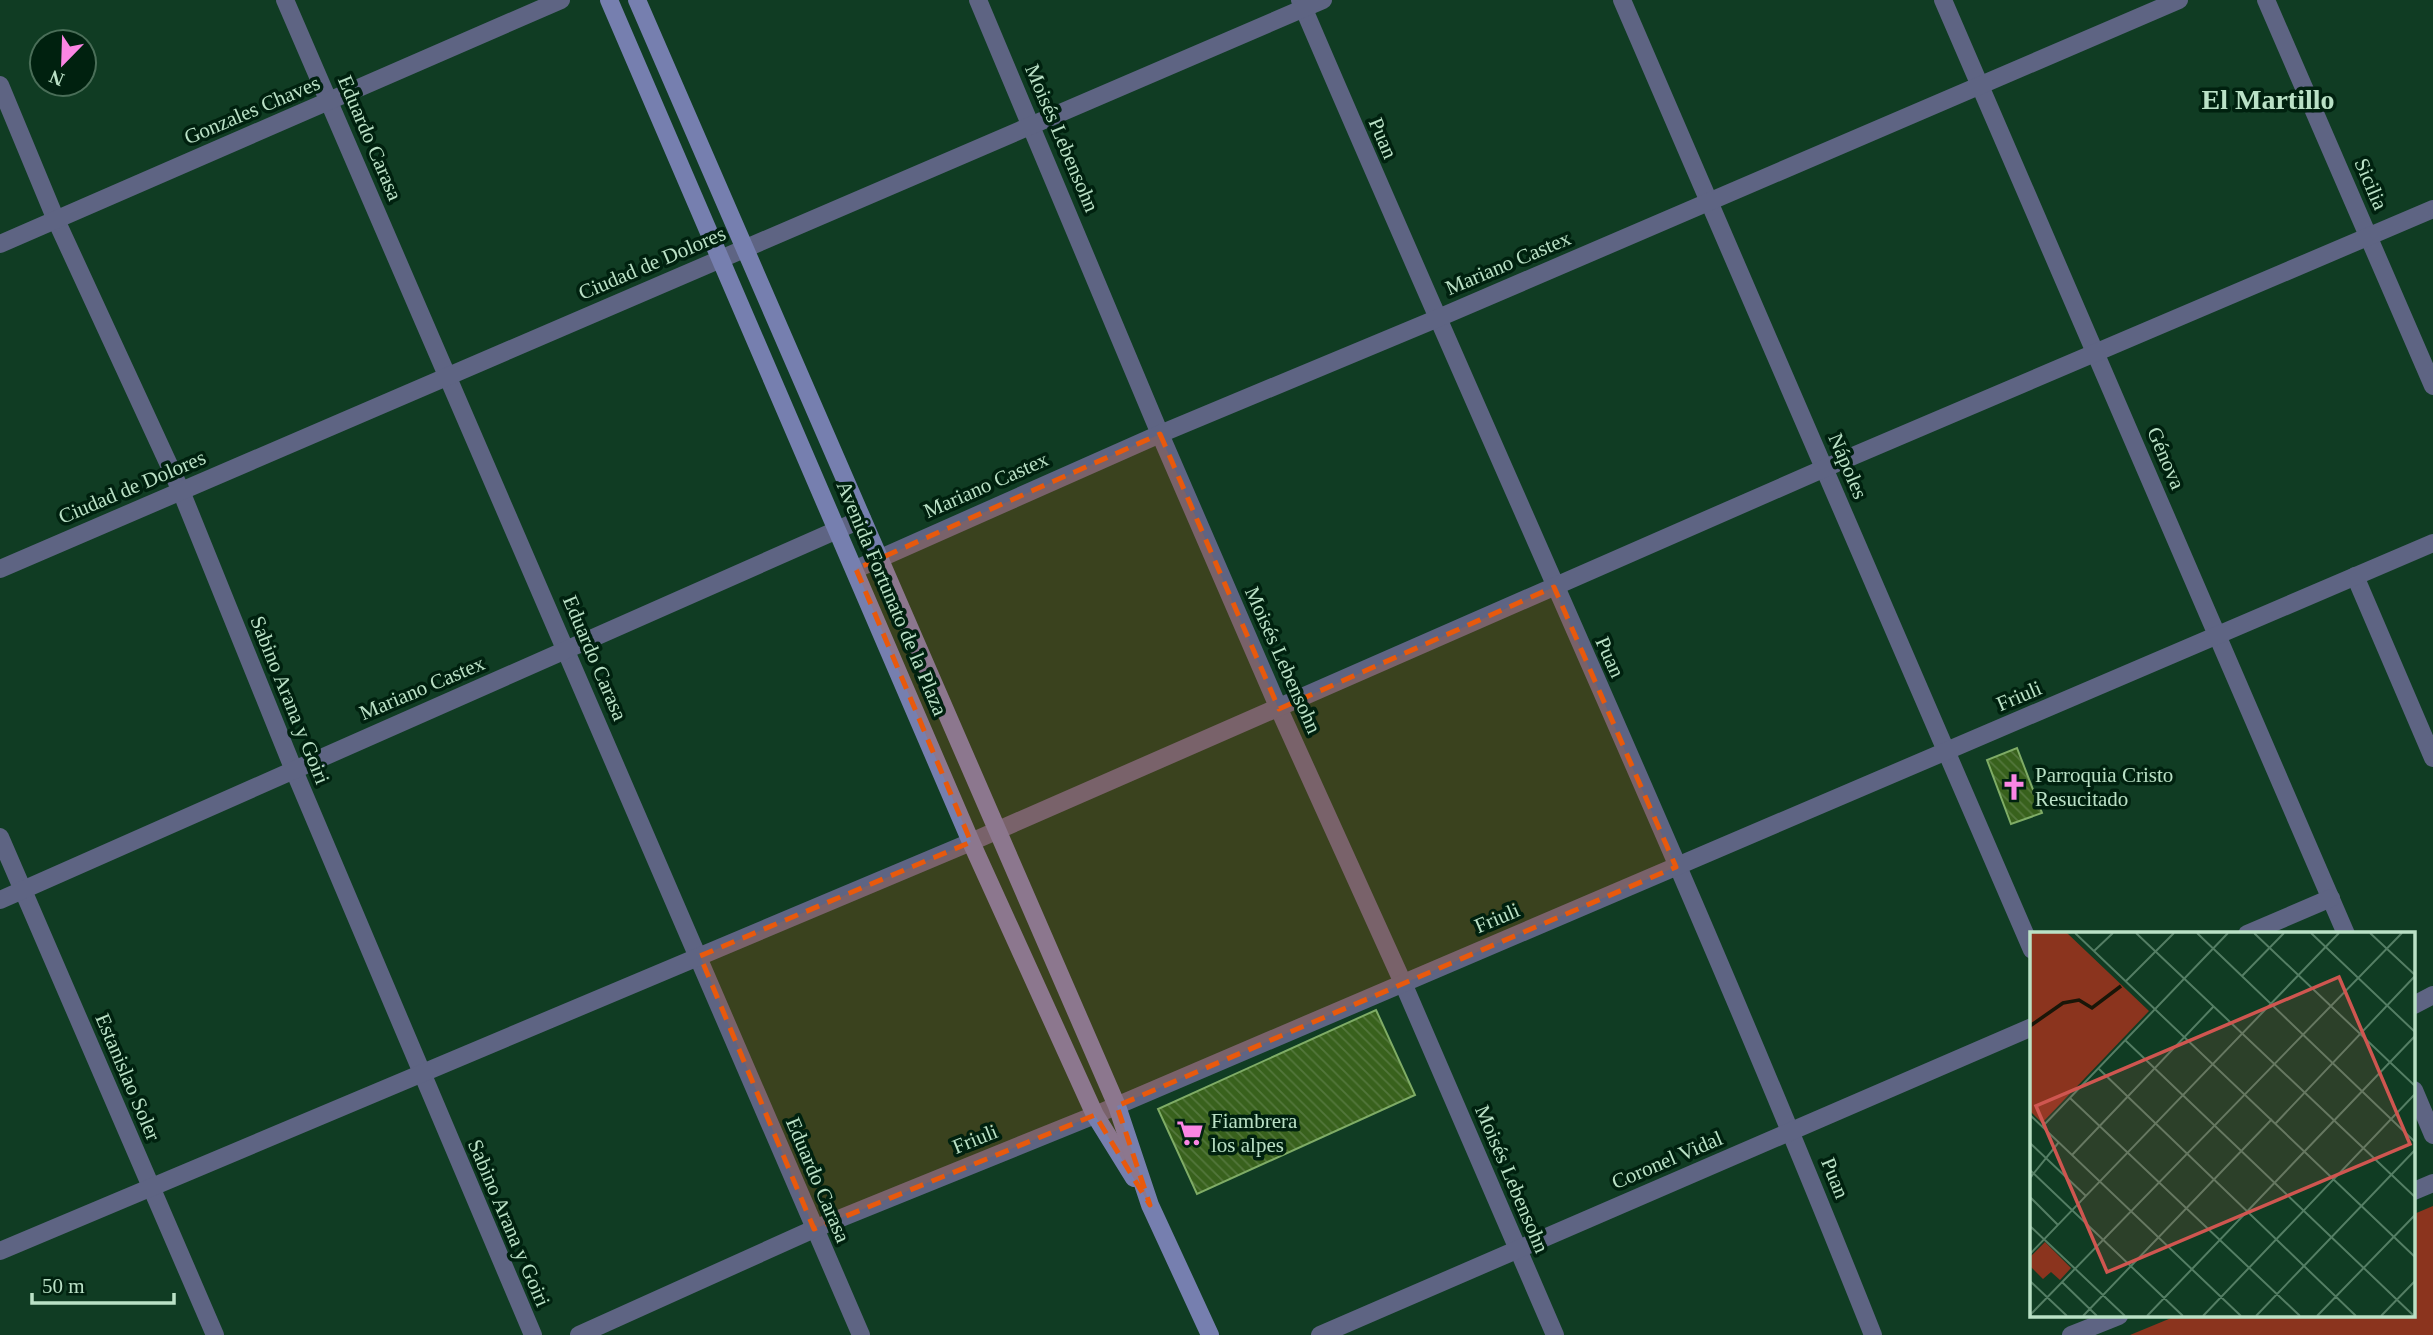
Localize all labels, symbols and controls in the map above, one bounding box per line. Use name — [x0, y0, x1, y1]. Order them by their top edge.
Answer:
north arrow — [28, 28, 98, 98]
street label: Moisés Lebensohn — [1020, 61, 1104, 216]
text: N — [46, 66, 67, 91]
street label: Gonzales Chaves — [180, 71, 324, 149]
street label: Eduardo Carasa — [333, 72, 407, 205]
district label: El Martillo — [2202, 84, 2334, 115]
street label: Puan — [1364, 114, 1402, 162]
street label: Sicilia — [2349, 155, 2393, 214]
street label: Ciudad de Dolores — [575, 221, 729, 305]
street label: Mariano Castex — [1442, 226, 1575, 300]
street label: Génova — [2142, 423, 2190, 493]
street label: Nápoles — [1824, 430, 1872, 502]
street label: Ciudad de Dolores — [55, 445, 209, 529]
street label: Mariano Castex — [920, 447, 1052, 523]
street label: Avenida Fortunato de la Plaza — [832, 477, 953, 720]
street label: Moisés Lebensohn — [1240, 583, 1326, 738]
street label: Eduardo Carasa — [558, 592, 632, 725]
street label: Sabino Arana y Goiri — [245, 612, 335, 788]
street label: Puan — [1590, 633, 1630, 682]
street label: Mariano Castex — [356, 651, 489, 725]
street label: Friuli — [1993, 676, 2045, 716]
place label: Parroquia Cristo Resucitado — [2035, 763, 2173, 811]
church icon: Parroquia Cristo Resucitado — [1999, 772, 2029, 802]
street label: Friuli — [1471, 898, 1523, 938]
inset map — [2030, 932, 2416, 1318]
street label: Estanislao Soler — [90, 1010, 166, 1144]
street label: Moisés Lebensohn — [1470, 1102, 1554, 1257]
place label: Fiambrera los alpes — [1211, 1109, 1298, 1157]
street label: Eduardo Carasa — [781, 1114, 855, 1247]
supermarket icon: Fiambrera los alpes — [1175, 1118, 1205, 1148]
street label: Friuli — [949, 1119, 1001, 1159]
street label: Coronel Vidal — [1608, 1126, 1726, 1194]
street label: Sabino Arana y Goiri — [463, 1136, 555, 1310]
street label: Puan — [1816, 1154, 1854, 1202]
scale bar — [32, 1262, 173, 1306]
text: 50 m — [42, 1274, 85, 1298]

